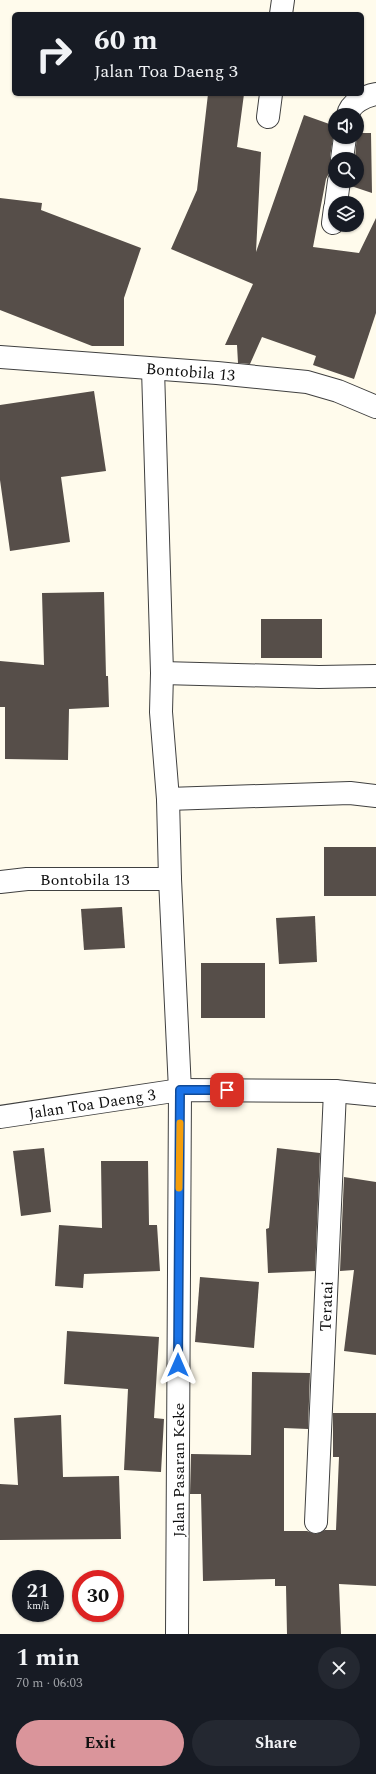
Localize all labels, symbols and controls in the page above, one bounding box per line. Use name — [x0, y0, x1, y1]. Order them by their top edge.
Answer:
text: 60 m — [94, 19, 158, 62]
icon: right — [28, 28, 80, 80]
text: Jalan Toa Daeng 3 — [94, 58, 238, 85]
map controls — [328, 108, 364, 232]
button: sound — [328, 108, 364, 144]
button: search — [328, 152, 364, 188]
button: layers — [328, 196, 364, 232]
street label: Bontobila 13 — [145, 357, 236, 388]
street label: Bontobila 13 — [40, 868, 130, 892]
pin — [210, 1073, 244, 1107]
icon: arrive — [216, 1079, 238, 1101]
street label: Jalan Toa Daeng 3 — [27, 1083, 157, 1126]
street label: Teratai — [313, 1280, 340, 1332]
position arrow — [157, 1344, 199, 1386]
street label: Jalan Pasaran Keke — [167, 1403, 191, 1537]
speed limit sign: 30 — [72, 1570, 124, 1622]
text: 21 — [27, 1576, 49, 1606]
text: km/h — [27, 1598, 49, 1614]
text: 1 min — [16, 1640, 80, 1676]
button: close — [318, 1647, 360, 1689]
text: 70 m · 06:03 — [16, 1673, 82, 1693]
button: Exit — [16, 1720, 184, 1766]
button: Share — [192, 1720, 360, 1766]

